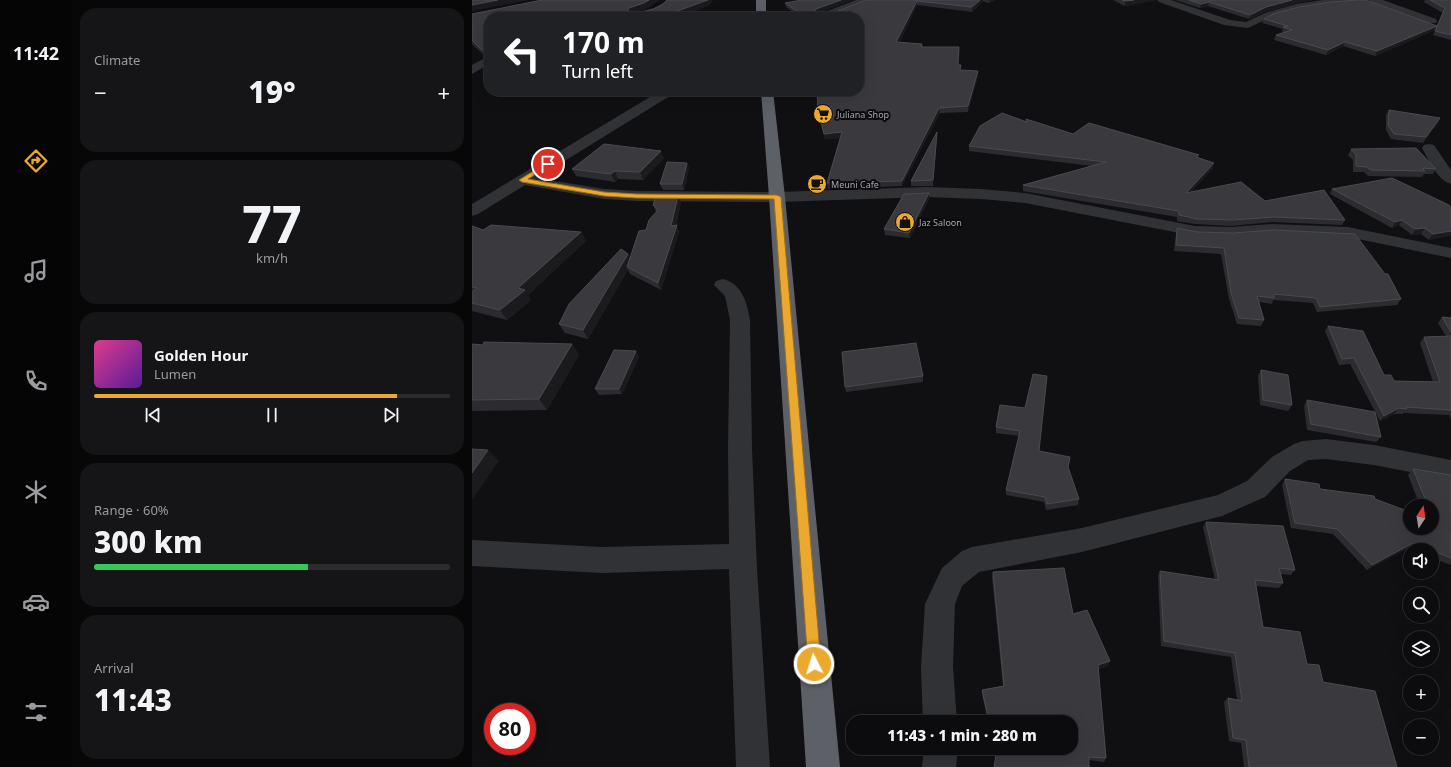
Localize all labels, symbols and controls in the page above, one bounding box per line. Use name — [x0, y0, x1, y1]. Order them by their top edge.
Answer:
text: 170 m — [562, 23, 645, 61]
icon: left — [496, 28, 548, 80]
text: 11:42 — [13, 41, 59, 65]
text: Climate — [94, 51, 140, 69]
text: Turn left — [562, 59, 633, 83]
text: 19° — [248, 71, 296, 112]
text: − — [94, 77, 107, 107]
text: + — [437, 77, 450, 107]
supermarket icon: Juliana Shop — [812, 103, 834, 125]
place label: Juliana Shop — [836, 108, 890, 121]
icon: directions — [22, 147, 50, 175]
pin — [531, 147, 565, 181]
icon: arrive — [537, 153, 559, 175]
cafe icon: Meuni Cafe — [806, 173, 828, 195]
place label: Meuni Cafe — [831, 178, 879, 191]
text: 77 — [242, 187, 302, 258]
shop icon: Jaz Saloon — [894, 211, 916, 233]
place label: Jaz Saloon — [918, 216, 962, 229]
text: km/h — [256, 249, 288, 267]
icon: music — [22, 257, 50, 285]
text: Golden Hour — [154, 345, 248, 365]
text: Lumen — [154, 365, 196, 383]
icon: phone — [22, 367, 50, 395]
icon: previous — [142, 404, 164, 426]
icon: pause — [261, 404, 283, 426]
icon: next — [380, 404, 402, 426]
icon: climate — [22, 478, 50, 506]
north arrow — [1403, 499, 1439, 535]
map controls — [1403, 499, 1439, 755]
text: Range · 60% — [94, 501, 169, 519]
text: 300 km — [94, 521, 203, 562]
button: sound — [1403, 543, 1439, 579]
button: search — [1403, 587, 1439, 623]
icon: car — [22, 588, 50, 616]
button: layers — [1403, 631, 1439, 667]
position arrow — [793, 643, 835, 685]
text: Arrival — [94, 659, 134, 677]
button: + — [1403, 675, 1439, 711]
text: 11:43 — [94, 679, 172, 720]
icon: filters — [22, 698, 50, 726]
speed limit sign: 80 — [484, 703, 536, 755]
button: − — [1403, 719, 1439, 755]
text: 11:43 · 1 min · 280 m — [887, 725, 1037, 745]

